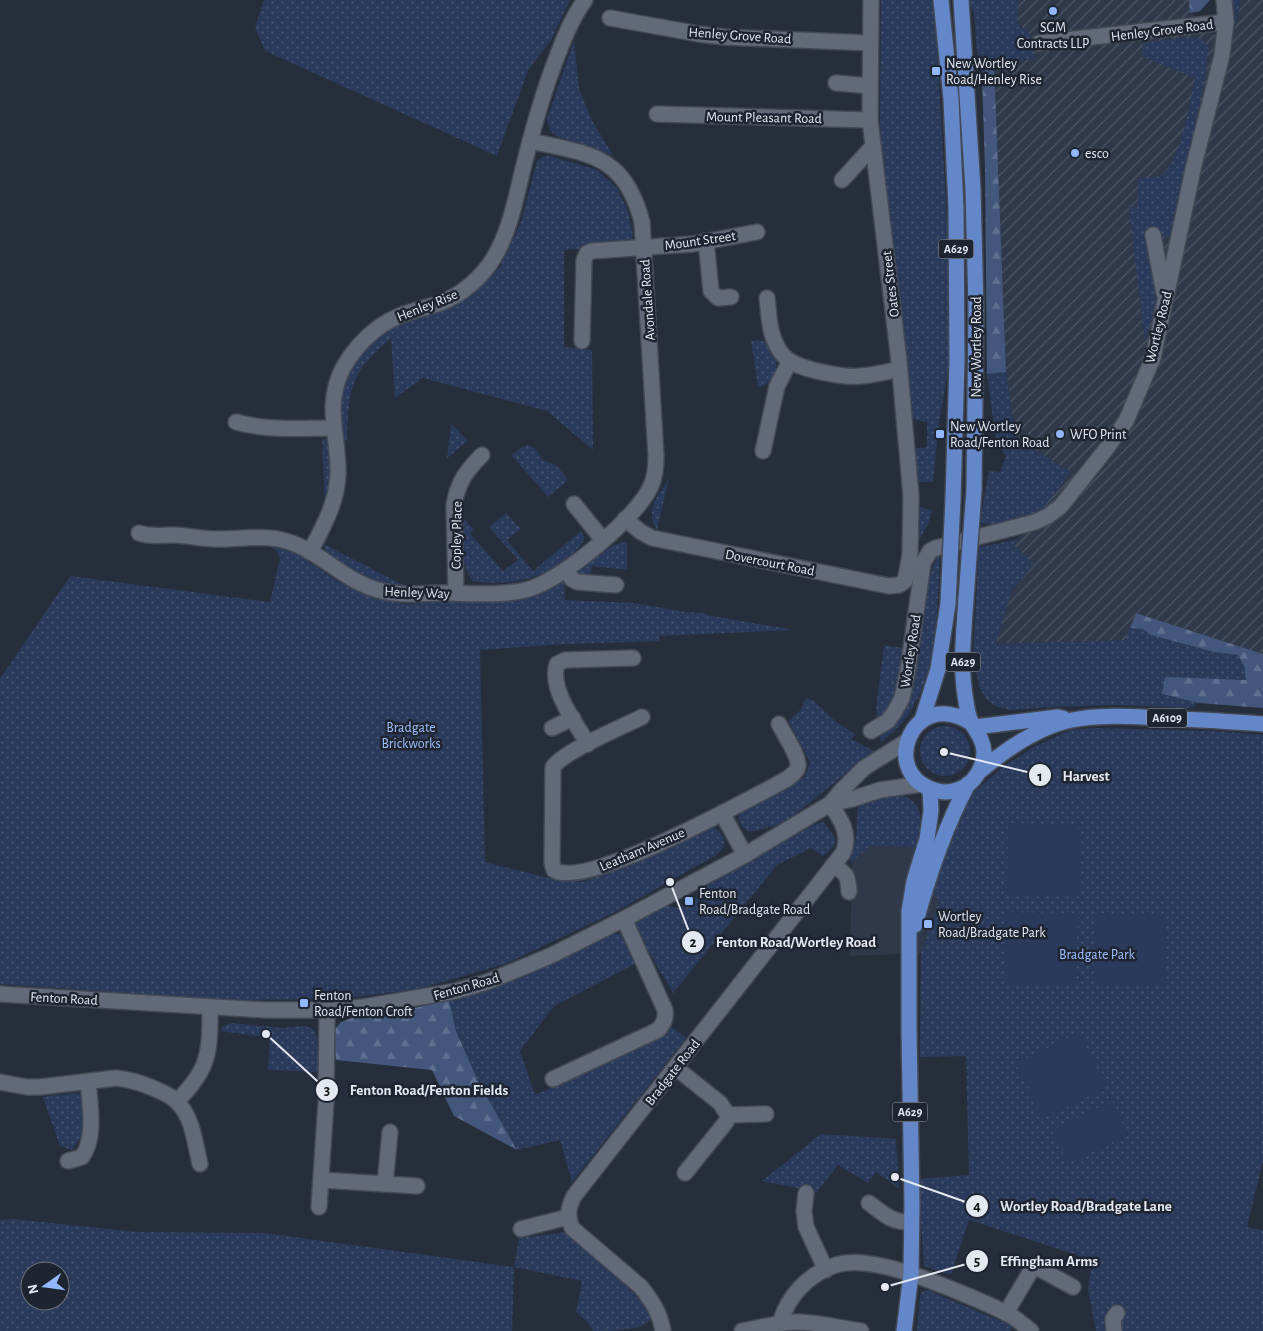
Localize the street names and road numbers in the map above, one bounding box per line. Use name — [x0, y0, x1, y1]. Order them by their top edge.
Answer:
street label: Henley Grove Road — [1110, 18, 1214, 44]
street label: Henley Grove Road — [688, 25, 792, 47]
street label: Mount Pleasant Road — [706, 110, 822, 126]
street label: Mount Street — [664, 229, 737, 253]
road number: A629 — [938, 240, 974, 258]
street label: Oates Street — [880, 249, 902, 318]
street label: Avondale Road — [638, 259, 658, 341]
street label: Henley Rise — [395, 287, 460, 324]
street label: Wortley Road — [1143, 290, 1175, 365]
street label: New Wortley Road — [970, 296, 984, 398]
street label: Copley Place — [449, 501, 465, 569]
street label: Dovercourt Road — [724, 547, 816, 579]
street label: Henley Way — [384, 585, 450, 601]
street label: Wortley Road — [898, 614, 924, 689]
road number: A629 — [946, 652, 980, 672]
road number: A6109 — [1147, 708, 1187, 728]
street label: Leatham Avenue — [598, 826, 687, 874]
street label: Fenton Road — [432, 971, 501, 1003]
street label: Fenton Road — [30, 990, 98, 1008]
street label: Bradgate Road — [643, 1037, 703, 1108]
road number: A629 — [892, 1102, 928, 1122]

